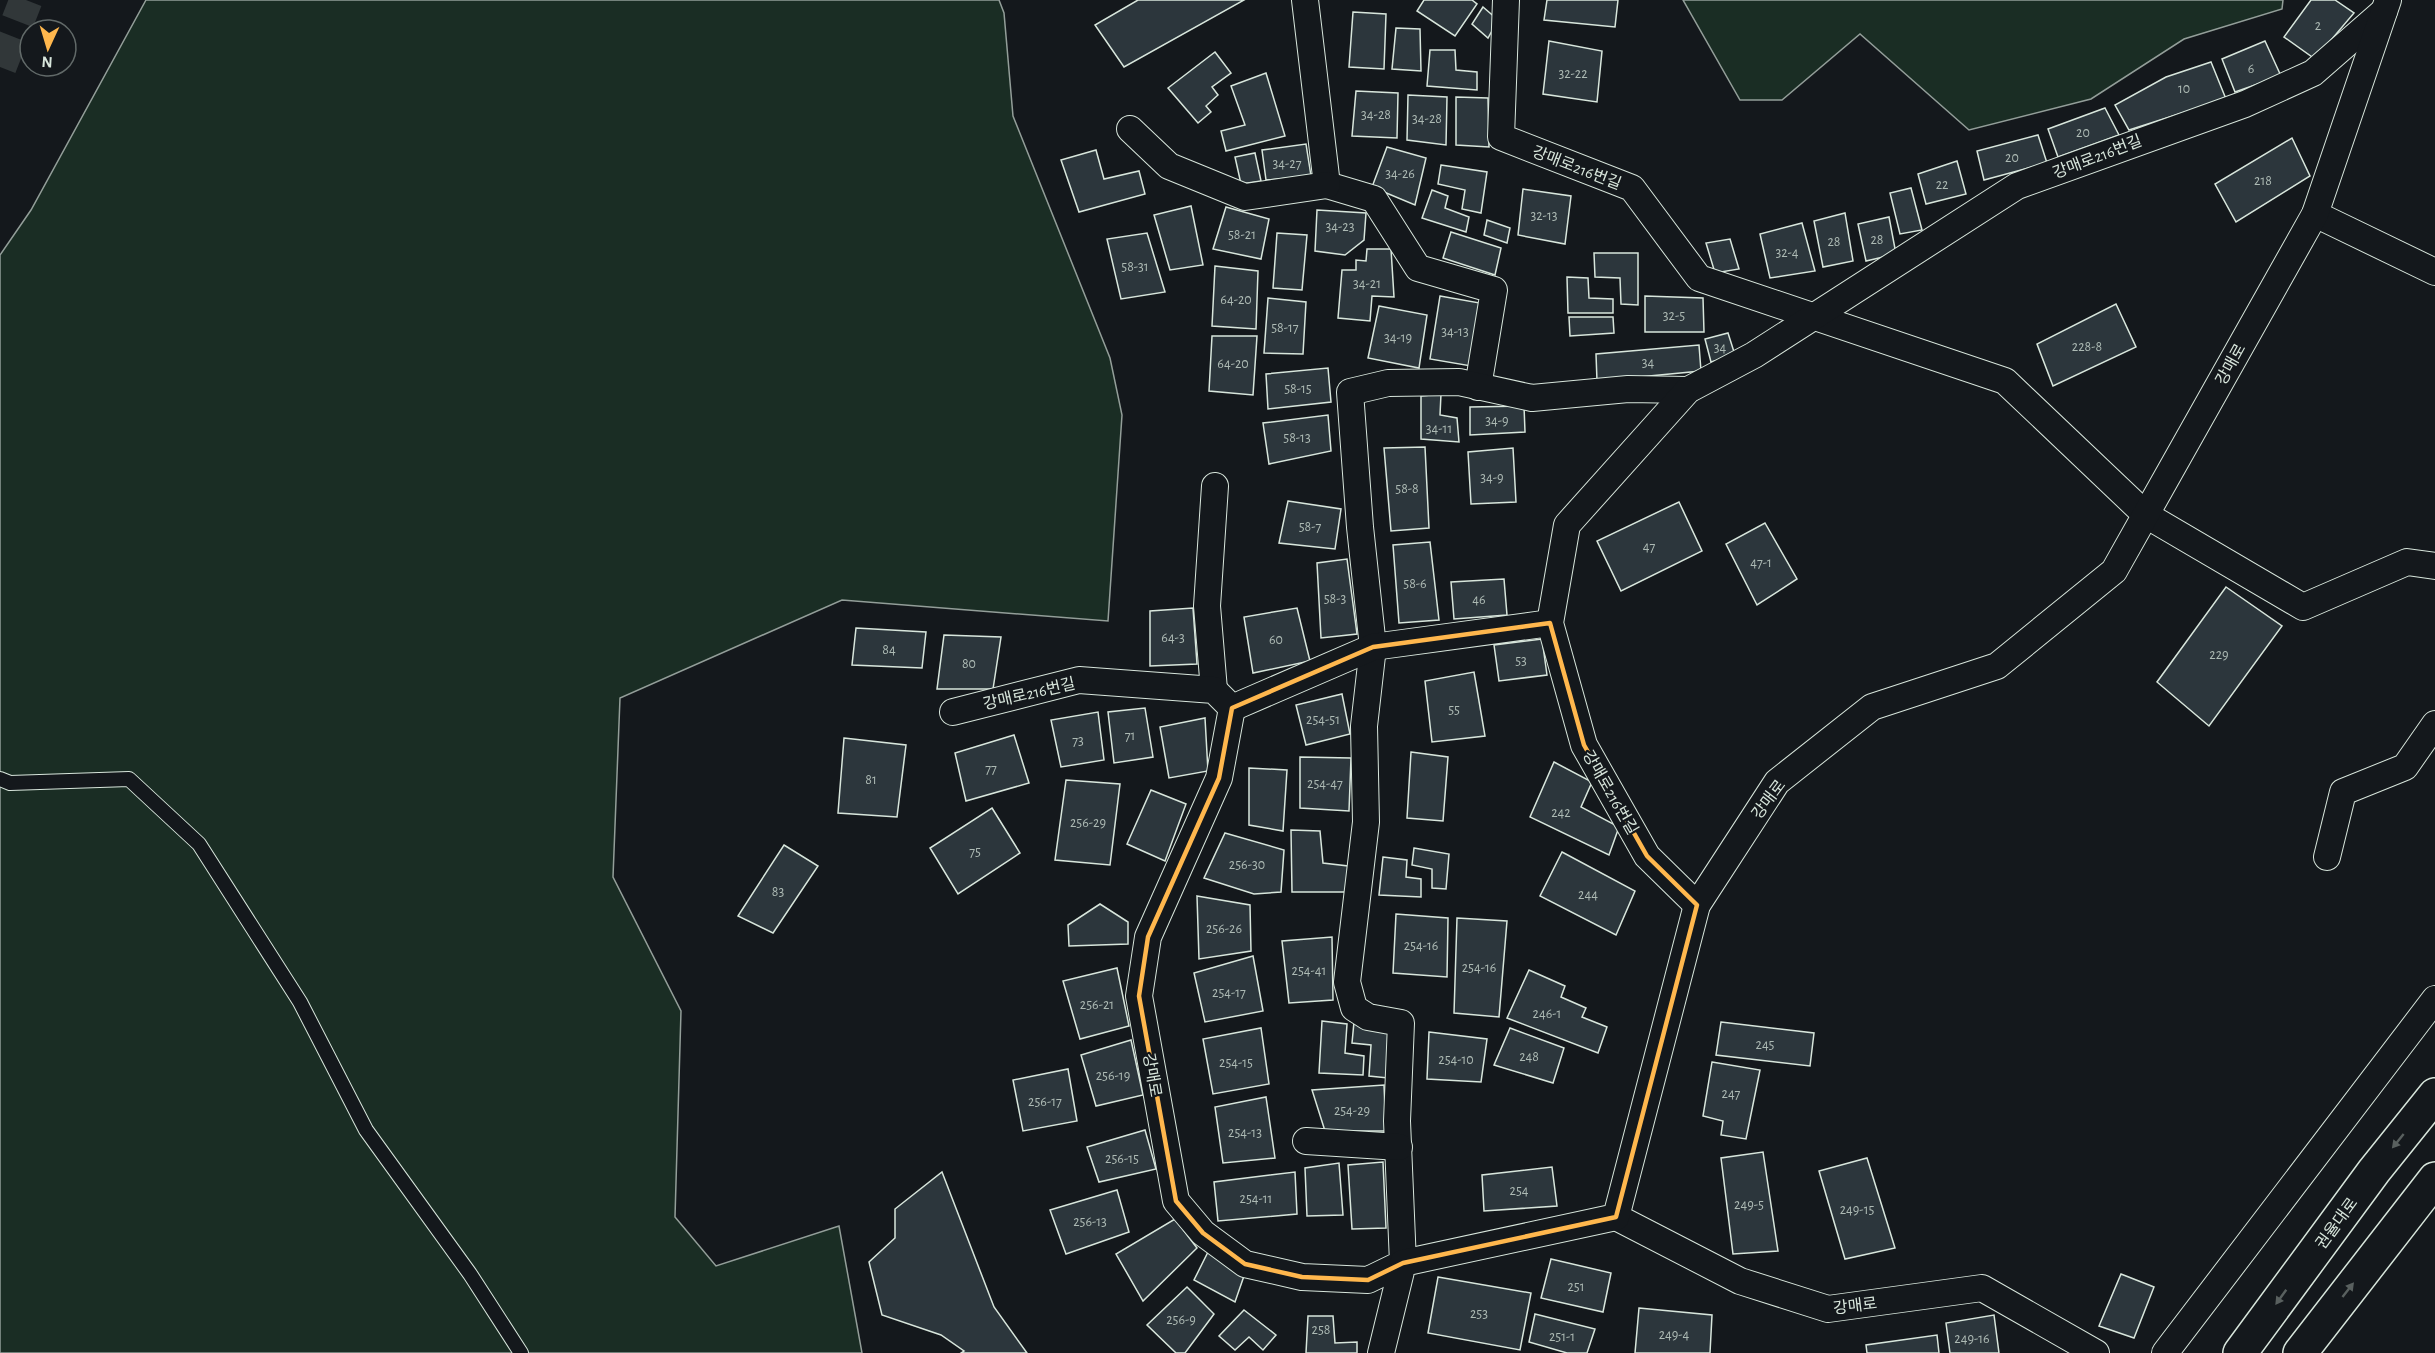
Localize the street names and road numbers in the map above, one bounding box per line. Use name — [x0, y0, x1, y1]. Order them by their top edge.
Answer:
street label: 강매로216번길 — [2051, 133, 2144, 181]
street label: 강매로216번길 — [1530, 144, 1623, 192]
street label: 강매로 — [2213, 341, 2249, 388]
street label: 강매로216번길 — [982, 676, 1077, 712]
street label: 강매로216번길 — [1580, 748, 1641, 837]
street label: 강매로 — [1749, 777, 1789, 822]
street label: 강매로 — [1140, 1052, 1164, 1099]
street label: 권율대로 — [2313, 1195, 2361, 1252]
street label: 강매로 — [1832, 1295, 1878, 1317]

